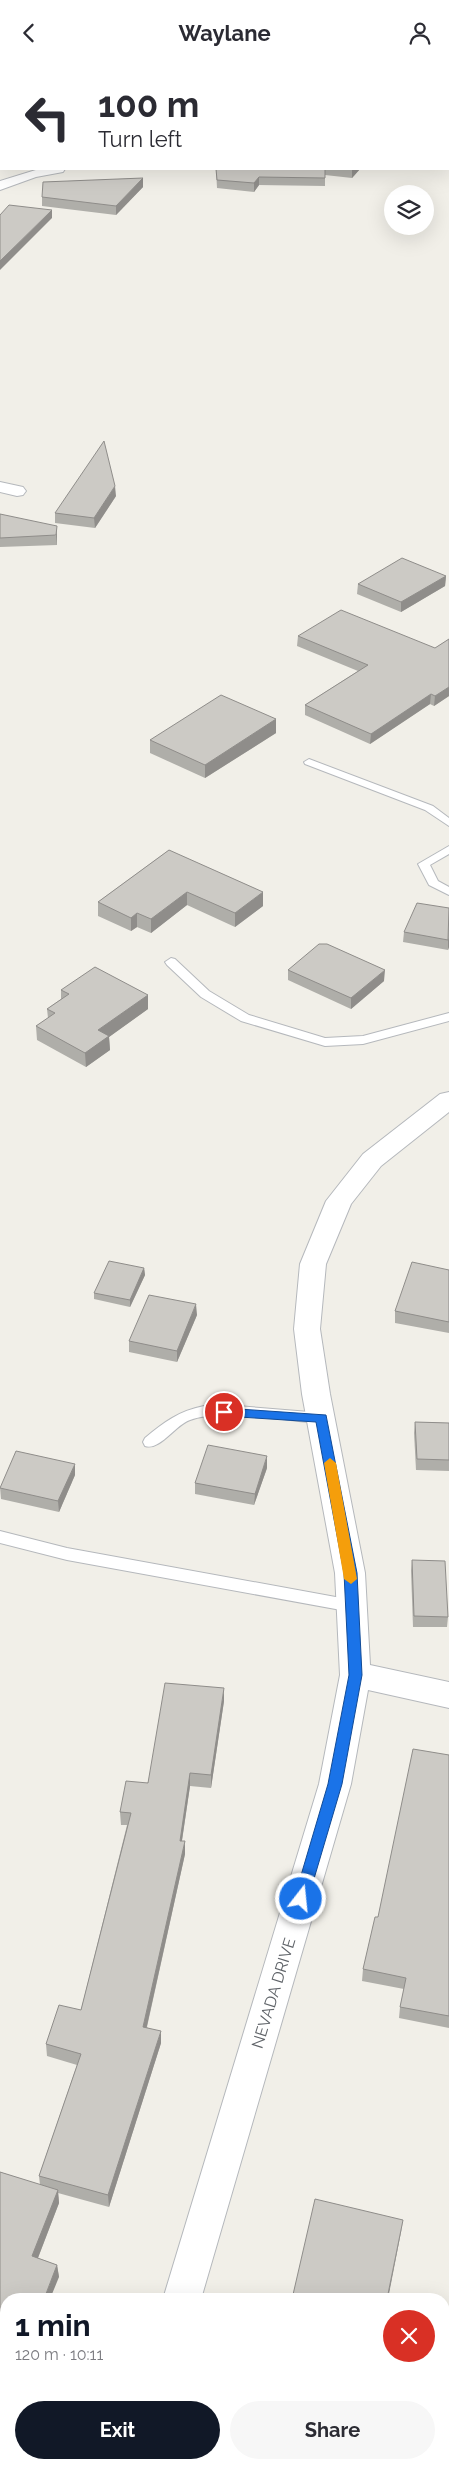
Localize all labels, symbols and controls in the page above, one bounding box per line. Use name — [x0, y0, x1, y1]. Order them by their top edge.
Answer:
icon: back — [15, 19, 43, 47]
icon: person — [406, 19, 434, 47]
text: Waylane — [178, 20, 271, 46]
text: 100 m — [98, 84, 199, 125]
icon: left — [15, 85, 80, 150]
text: Turn left — [98, 126, 182, 152]
map controls — [384, 185, 434, 235]
button: layers — [384, 185, 434, 235]
pin — [203, 1391, 245, 1433]
icon: arrive — [210, 1398, 238, 1426]
position arrow — [274, 1872, 326, 1924]
street label: NEVADA DRIVE — [248, 1935, 299, 2051]
text: 1 min — [15, 2308, 91, 2343]
button: close — [383, 2310, 435, 2362]
text: 120 m · 10:11 — [15, 2345, 103, 2364]
button: Exit — [15, 2401, 220, 2459]
button: Share — [230, 2401, 435, 2459]

